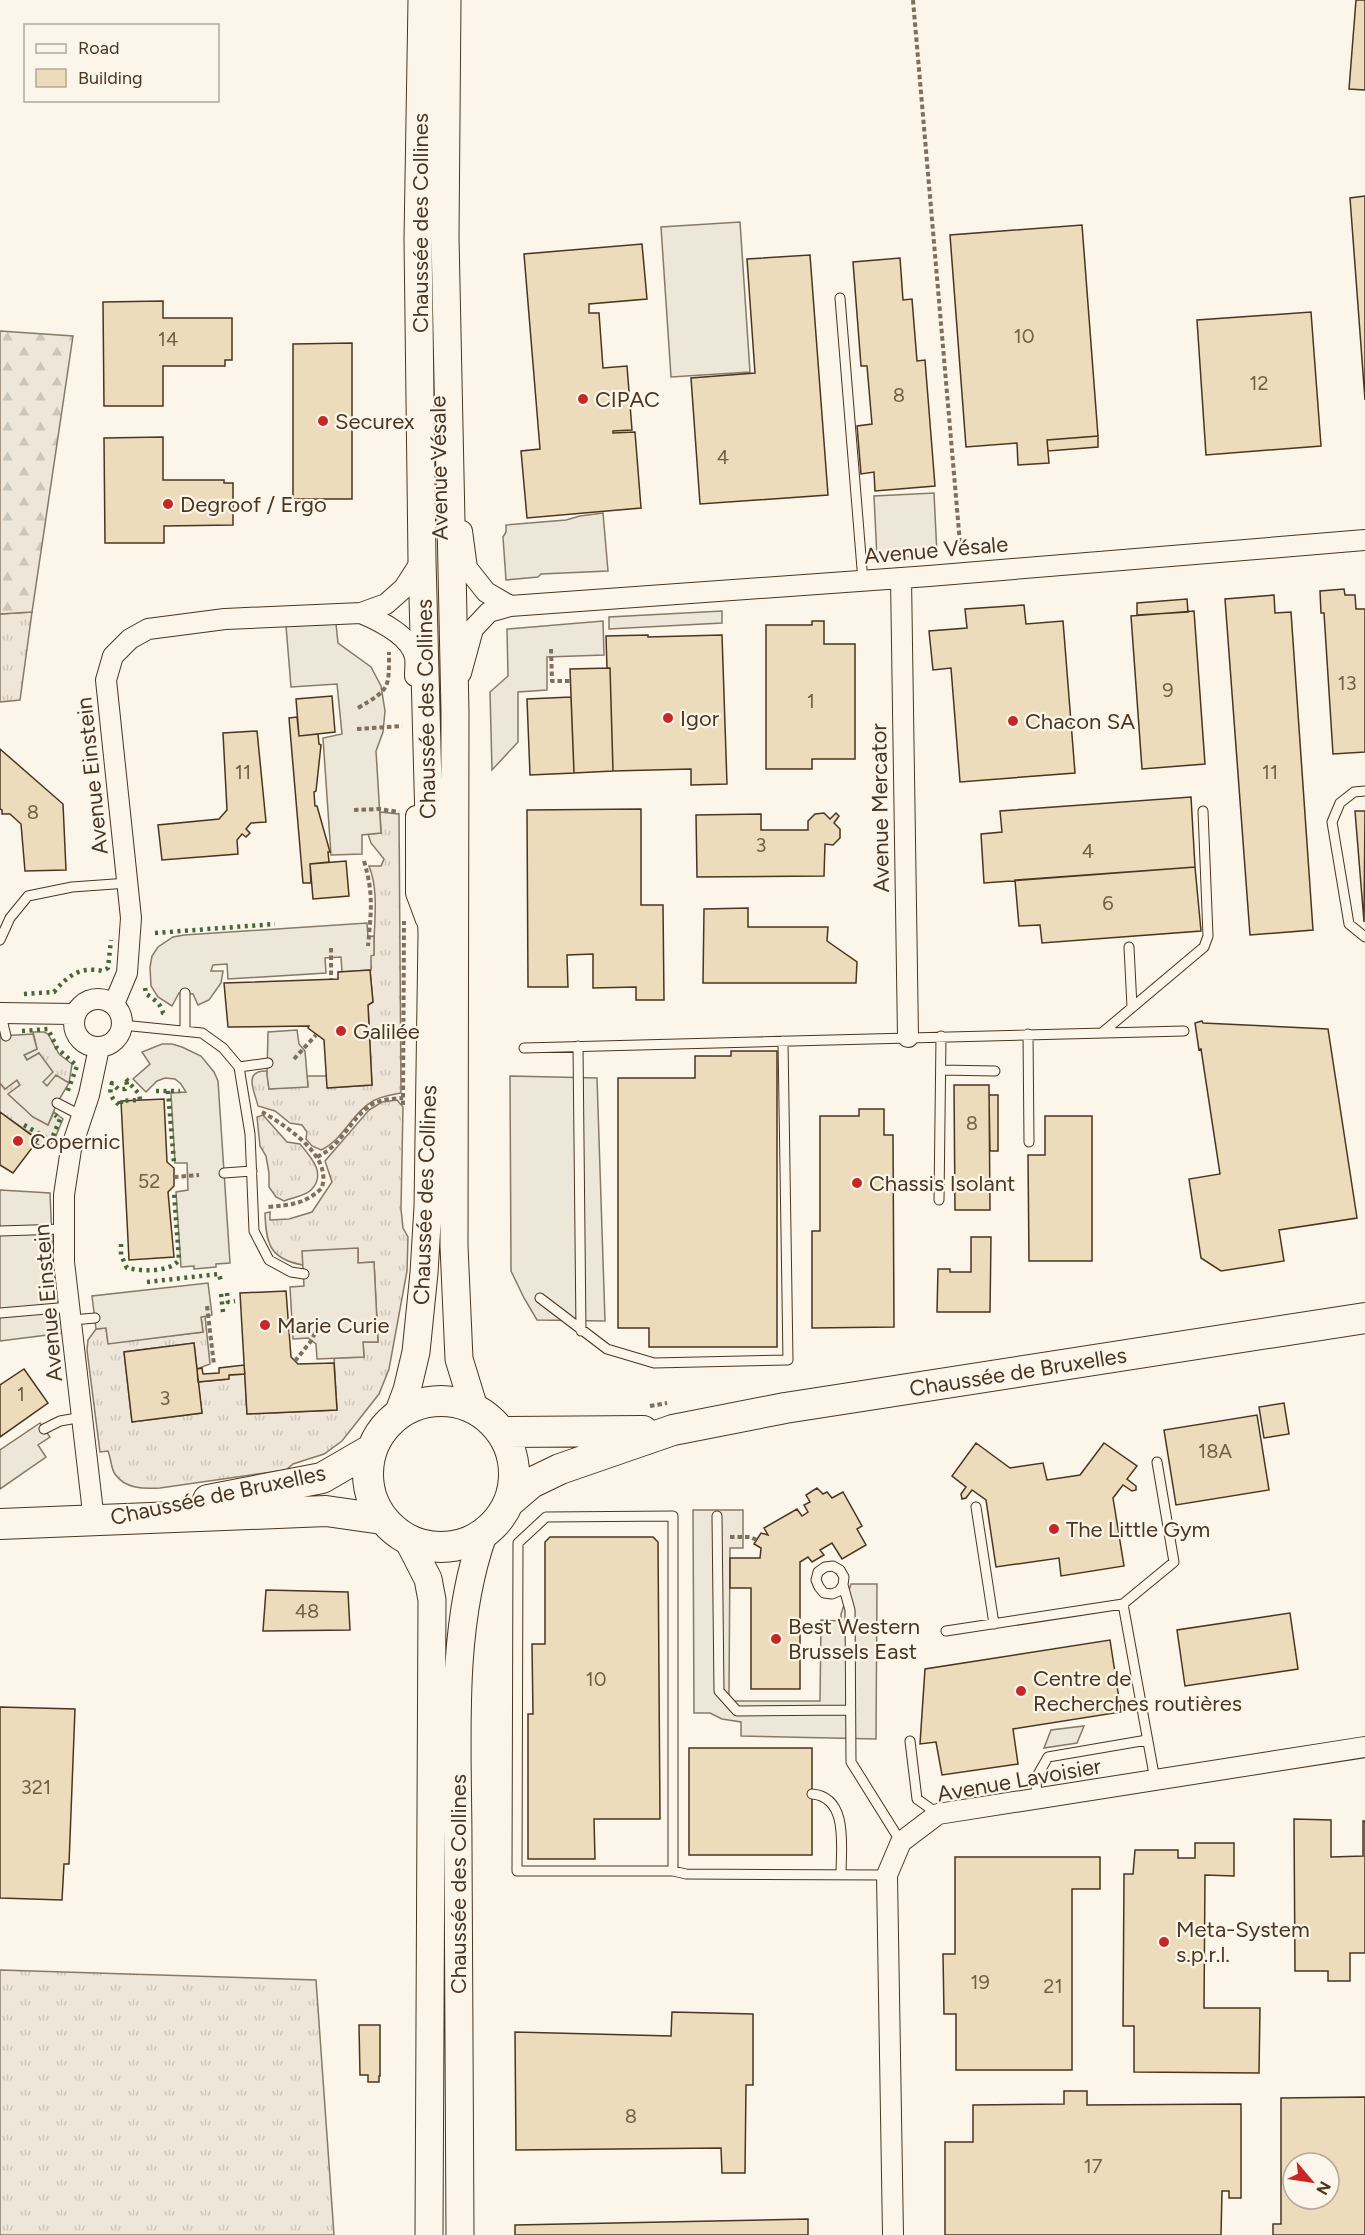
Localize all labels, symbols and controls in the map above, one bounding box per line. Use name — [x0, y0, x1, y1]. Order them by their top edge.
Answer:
legend — [24, 24, 219, 102]
text: Road — [78, 37, 119, 59]
text: Building — [78, 67, 143, 89]
street label: Chaussée des Collines — [407, 113, 434, 333]
house number: 10 — [1013, 324, 1035, 348]
house number: 14 — [158, 327, 178, 351]
house number: 12 — [1249, 371, 1269, 395]
house number: 8 — [893, 383, 905, 407]
place label: CIPAC — [595, 386, 660, 413]
marker: CIPAC — [576, 392, 590, 406]
street label: Avenue Vésale — [424, 395, 454, 541]
place label: Securex — [335, 408, 415, 435]
marker: Securex — [316, 414, 330, 428]
house number: 4 — [717, 445, 729, 469]
place label: Degroof / Ergo — [180, 491, 327, 518]
marker: Degroof / Ergo — [161, 497, 175, 511]
street label: Avenue Vésale — [863, 530, 1009, 570]
street label: Chaussée des Collines — [411, 599, 441, 819]
house number: 13 — [1337, 671, 1357, 695]
house number: 9 — [1162, 678, 1174, 702]
house number: 1 — [807, 689, 815, 713]
street label: Avenue Einstein — [70, 696, 114, 856]
place label: Igor — [680, 705, 720, 732]
place label: Chacon SA — [1025, 708, 1135, 735]
marker: Igor — [661, 711, 675, 725]
marker: Chacon SA — [1006, 714, 1020, 728]
street label: Avenue Mercator — [865, 722, 895, 893]
house number: 11 — [235, 760, 251, 784]
house number: 11 — [1262, 760, 1278, 784]
house number: 8 — [27, 800, 39, 824]
house number: 3 — [756, 833, 766, 857]
house number: 4 — [1082, 839, 1094, 863]
house number: 6 — [1102, 891, 1114, 915]
place label: Galilée — [353, 1018, 420, 1045]
marker: Galilée — [334, 1024, 348, 1038]
street label: Chaussée des Collines — [408, 1085, 442, 1305]
house number: 8 — [966, 1111, 978, 1135]
place label: Copernic — [30, 1128, 120, 1155]
marker: Copernic — [11, 1134, 25, 1148]
house number: 52 — [138, 1169, 160, 1193]
place label: Chassis Isolant — [869, 1170, 1015, 1197]
marker: Chassis Isolant — [850, 1176, 864, 1190]
street label: Avenue Einstein — [28, 1223, 68, 1383]
place label: Marie Curie — [277, 1312, 390, 1339]
marker: Marie Curie — [258, 1318, 272, 1332]
street label: Chaussée de Bruxelles — [908, 1342, 1128, 1402]
house number: 1 — [17, 1382, 25, 1406]
house number: 3 — [160, 1386, 170, 1410]
house number: 18A — [1198, 1439, 1232, 1463]
street label: Chaussée de Bruxelles — [108, 1459, 328, 1531]
place label: The Little Gym — [1066, 1516, 1210, 1543]
marker: The Little Gym — [1047, 1522, 1061, 1536]
house number: 48 — [295, 1599, 319, 1623]
place label: Best Western Brussels East — [788, 1613, 920, 1665]
marker: Best Western Brussels East — [769, 1632, 783, 1646]
place label: Centre de Recherches routières — [1033, 1665, 1242, 1717]
house number: 10 — [585, 1667, 607, 1691]
marker: Centre de Recherches routières — [1014, 1684, 1028, 1698]
street label: Avenue Lavoisier — [935, 1752, 1104, 1808]
street label: Chaussée des Collines — [445, 1774, 472, 1994]
house number: 321 — [21, 1775, 51, 1799]
place label: Meta-System s.p.r.l. — [1176, 1916, 1310, 1968]
marker: Meta-System s.p.r.l. — [1157, 1935, 1171, 1949]
house number: 19 — [970, 1970, 990, 1994]
house number: 21 — [1043, 1974, 1063, 1998]
house number: 8 — [625, 2104, 637, 2128]
north arrow — [1281, 2151, 1341, 2211]
house number: 17 — [1084, 2154, 1103, 2178]
text: N — [1312, 2178, 1335, 2198]

